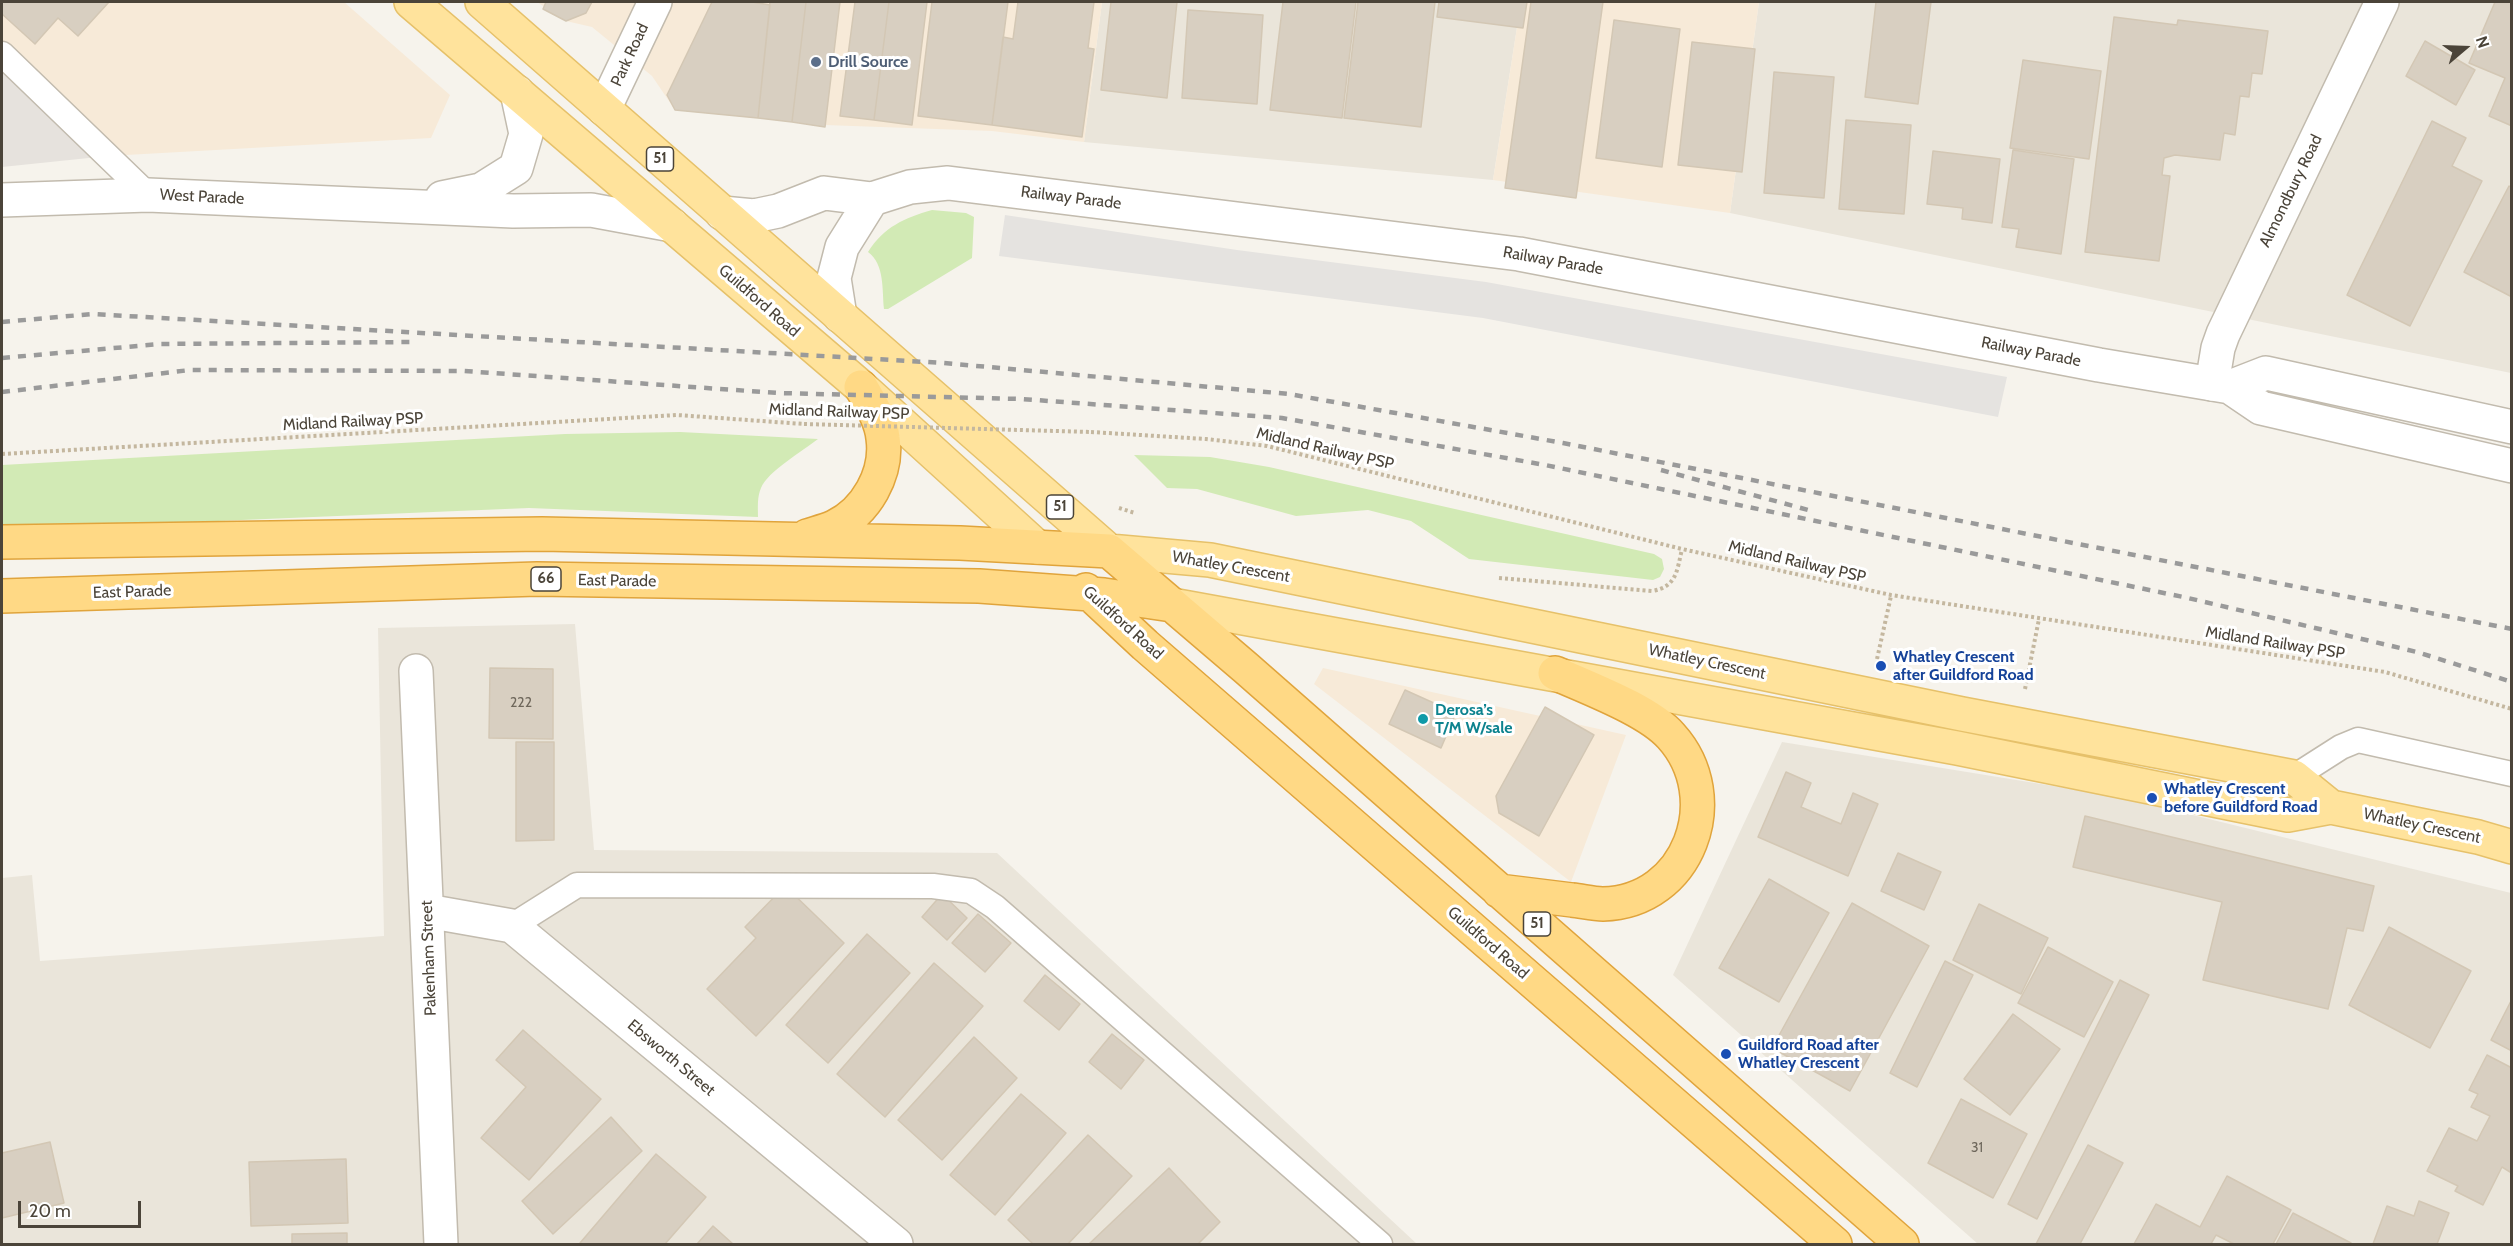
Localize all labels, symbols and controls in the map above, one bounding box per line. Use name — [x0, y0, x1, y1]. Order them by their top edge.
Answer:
north arrow — [2435, 18, 2495, 78]
street label: Park Road — [607, 21, 653, 89]
text: N — [2472, 34, 2493, 50]
place label: Drill Source — [828, 52, 908, 72]
marker: Drill Source — [809, 55, 823, 69]
street label: Almondbury Road — [2255, 132, 2327, 250]
road number: 51 — [646, 147, 674, 171]
street label: Railway Parade — [1020, 182, 1122, 214]
street label: West Parade — [159, 185, 245, 209]
street label: Railway Parade — [1501, 243, 1605, 279]
street label: Guildford Road — [715, 261, 803, 341]
street label: Railway Parade — [1979, 333, 2083, 371]
street label: Midland Railway PSP — [768, 400, 910, 424]
street label: Midland Railway PSP — [282, 409, 424, 435]
street label: Midland Railway PSP — [1254, 424, 1396, 474]
road number: 51 — [1046, 495, 1074, 519]
street label: Midland Railway PSP — [1726, 537, 1868, 587]
street label: Whatley Crescent — [1171, 547, 1291, 587]
road number: 66 — [531, 567, 561, 591]
street label: East Parade — [578, 571, 656, 591]
street label: East Parade — [92, 581, 172, 603]
street label: Guildford Road — [1079, 582, 1167, 664]
street label: Midland Railway PSP — [2204, 623, 2346, 663]
street label: Whatley Crescent — [1647, 640, 1767, 684]
place label: Whatley Crescent after Guildford Road — [1893, 647, 2034, 685]
marker: Whatley Crescent after Guildford Road — [1874, 659, 1888, 673]
house number: 222 — [510, 695, 532, 711]
place label: Derosa’s T/M W/sale — [1435, 700, 1513, 738]
marker: Derosa’s T/M W/sale — [1416, 712, 1430, 726]
place label: Whatley Crescent before Guildford Road — [2164, 779, 2318, 817]
marker: Whatley Crescent before Guildford Road — [2145, 791, 2159, 805]
street label: Whatley Crescent — [2362, 804, 2482, 848]
street label: Pakenham Street — [417, 900, 441, 1016]
street label: Guildford Road — [1444, 903, 1532, 983]
road number: 51 — [1524, 912, 1550, 936]
street label: Ebsworth Street — [623, 1016, 719, 1100]
place label: Guildford Road after Whatley Crescent — [1738, 1035, 1879, 1073]
marker: Guildford Road after Whatley Crescent — [1719, 1047, 1733, 1061]
house number: 31 — [1971, 1140, 1983, 1156]
scale bar — [21, 1189, 144, 1227]
text: 20 m — [29, 1200, 71, 1222]

